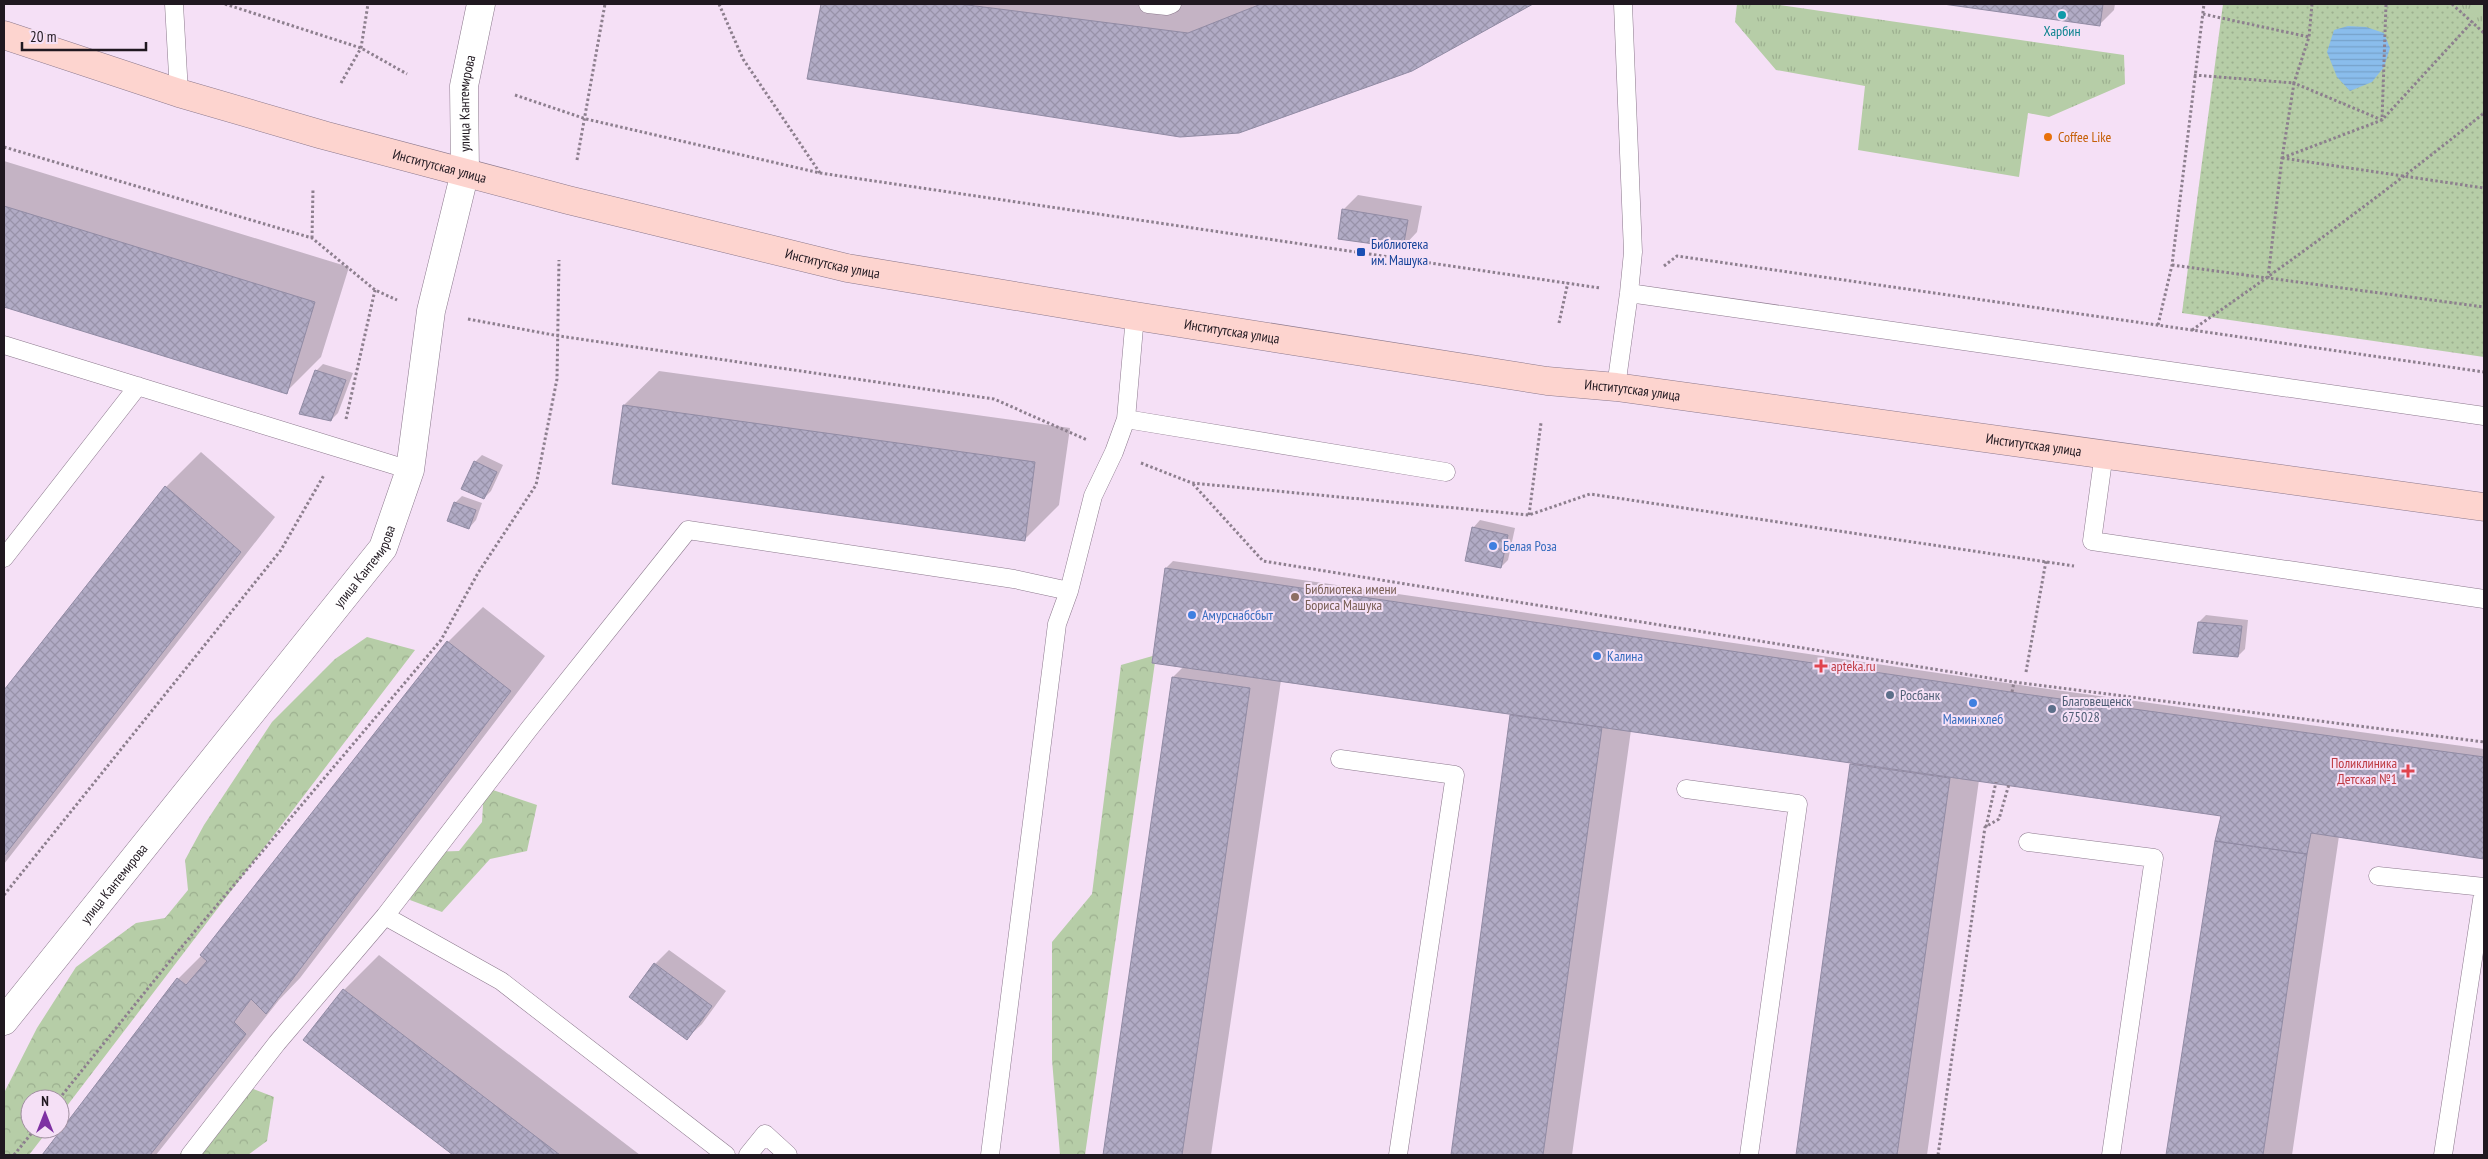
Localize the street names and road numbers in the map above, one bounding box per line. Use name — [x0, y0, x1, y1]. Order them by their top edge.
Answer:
street label: улица Кантемирова — [455, 53, 479, 152]
street label: Институтская улица — [391, 145, 489, 187]
street label: Институтская улица — [783, 244, 881, 282]
street label: Институтская улица — [1183, 315, 1281, 348]
street label: Институтская улица — [1584, 375, 1682, 405]
street label: Институтская улица — [1985, 429, 2083, 460]
street label: улица Кантемирова — [330, 523, 399, 611]
street label: улица Кантемирова — [77, 840, 152, 927]

